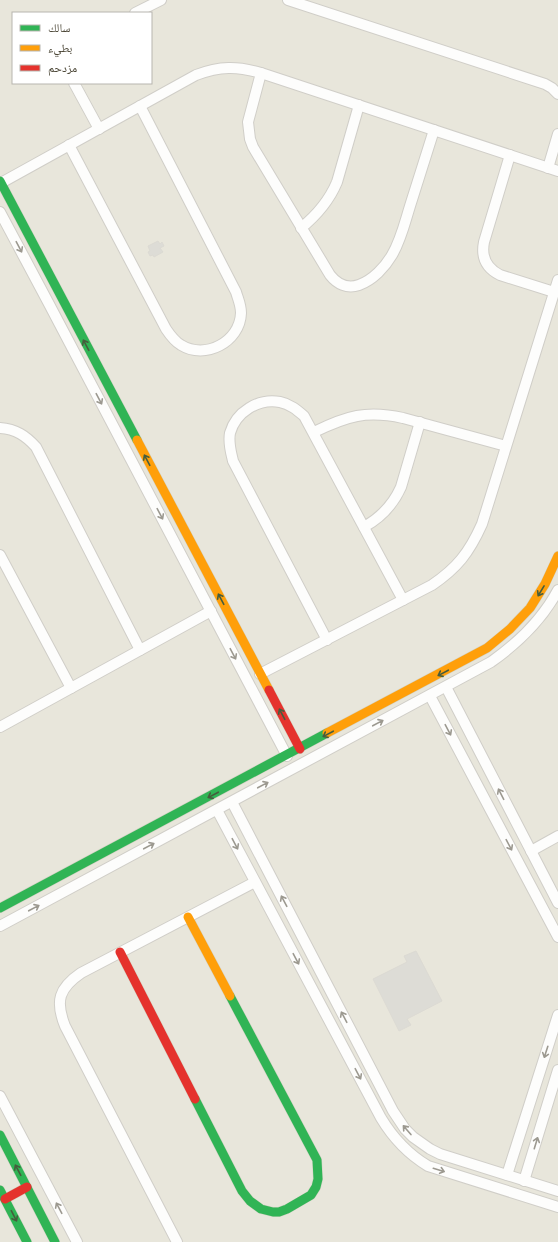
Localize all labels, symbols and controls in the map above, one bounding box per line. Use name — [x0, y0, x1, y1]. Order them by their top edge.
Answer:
legend — [12, 12, 152, 84]
text: سالك — [48, 21, 70, 35]
text: بطيء — [48, 41, 72, 58]
text: مزدحم — [48, 61, 77, 76]
one-way arrow — [15, 241, 23, 253]
one-way arrow — [82, 339, 90, 351]
one-way arrow — [96, 392, 103, 404]
one-way arrow — [143, 454, 150, 466]
one-way arrow — [156, 507, 164, 519]
one-way arrow — [537, 585, 545, 597]
one-way arrow — [217, 593, 224, 605]
one-way arrow — [230, 647, 237, 659]
one-way arrow — [437, 669, 449, 677]
one-way arrow — [277, 708, 285, 720]
one-way arrow — [372, 719, 384, 727]
one-way arrow — [445, 724, 452, 736]
one-way arrow — [322, 730, 334, 738]
one-way arrow — [257, 780, 269, 788]
one-way arrow — [497, 788, 505, 800]
one-way arrow — [207, 791, 219, 799]
one-way arrow — [232, 838, 240, 850]
one-way arrow — [506, 839, 513, 851]
one-way arrow — [143, 842, 155, 850]
one-way arrow — [280, 896, 287, 908]
one-way arrow — [28, 903, 40, 911]
one-way arrow — [293, 953, 301, 965]
one-way arrow — [340, 1011, 347, 1023]
one-way arrow — [542, 1045, 549, 1058]
one-way arrow — [354, 1067, 362, 1079]
one-way arrow — [402, 1125, 412, 1135]
one-way arrow — [533, 1137, 540, 1150]
one-way arrow — [14, 1164, 21, 1176]
one-way arrow — [432, 1167, 445, 1174]
one-way arrow — [55, 1202, 62, 1214]
one-way arrow — [10, 1210, 18, 1222]

